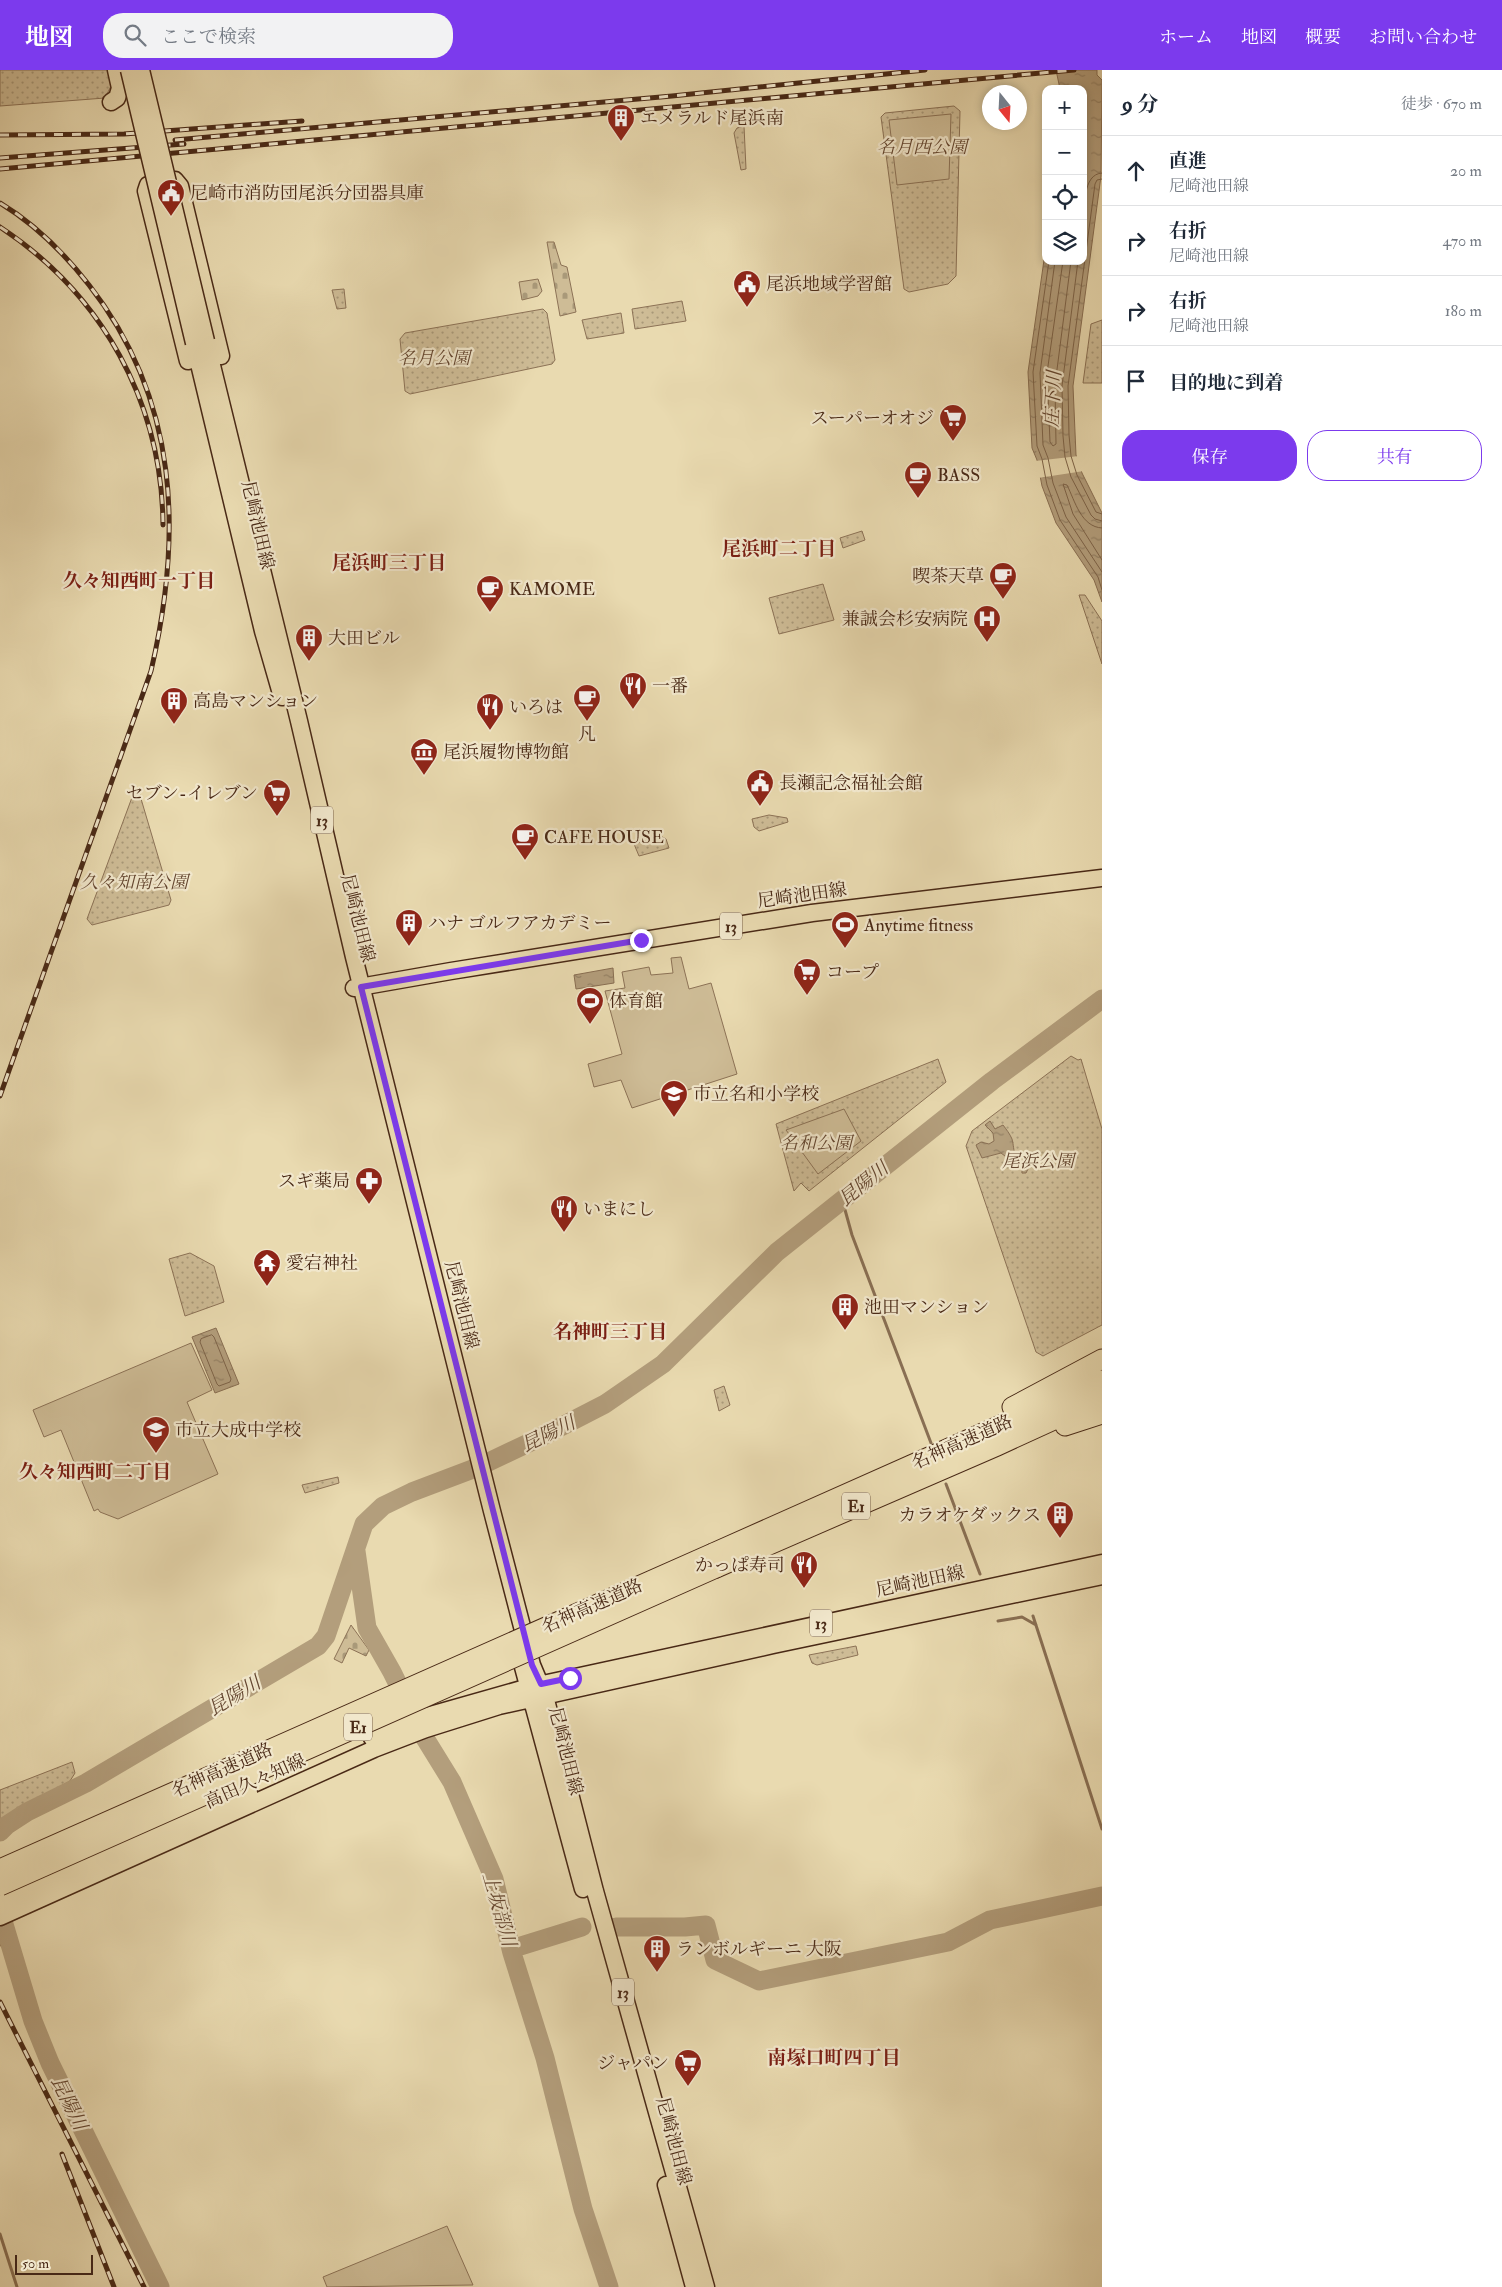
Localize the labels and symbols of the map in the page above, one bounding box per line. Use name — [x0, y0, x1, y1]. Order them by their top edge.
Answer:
north arrow — [982, 85, 1027, 130]
building icon: エメラルド尾浜南 — [606, 103, 636, 142]
place label: エメラルド尾浜南 — [640, 107, 783, 130]
park label: 名月西公園 — [877, 136, 970, 159]
public building icon: 尼崎市消防団尾浜分団器具庫 — [156, 178, 186, 217]
place label: 尼崎市消防団尾浜分団器具庫 — [190, 182, 424, 205]
public building icon: 尾浜地域学習館 — [732, 269, 762, 308]
place label: 尾浜地域学習館 — [766, 273, 892, 296]
park label: 名月公園 — [398, 347, 473, 370]
water label: 庄下川 — [1040, 368, 1067, 428]
supermarket icon: スーパーオオジ — [938, 403, 968, 442]
place label: スーパーオオジ — [811, 407, 934, 430]
cafe icon: BASS — [903, 460, 933, 499]
place label: BASS — [937, 464, 980, 487]
street label: 尼崎池田線 — [236, 479, 279, 572]
district label: 尾浜町二丁目 — [722, 537, 836, 561]
district label: 尾浜町三丁目 — [332, 551, 446, 575]
cafe icon: 喫茶天草 — [988, 561, 1018, 600]
place label: 喫茶天草 — [912, 565, 984, 588]
district label: 久々知西町一丁目 — [63, 569, 215, 593]
cafe icon: KAMOME — [475, 574, 505, 613]
place label: KAMOME — [509, 578, 595, 601]
hospital icon: 兼誠会杉安病院 — [972, 604, 1002, 643]
place label: 兼誠会杉安病院 — [842, 608, 968, 631]
building icon: 大田ビル — [294, 623, 324, 662]
place label: 大田ビル — [328, 627, 400, 650]
restaurant icon: 一番 — [618, 671, 648, 710]
place label: 一番 — [652, 675, 688, 698]
cafe icon: 凡 — [572, 683, 602, 722]
building icon: 高島マンション — [159, 686, 189, 725]
place label: 高島マンション — [193, 690, 318, 713]
restaurant icon: いろは — [475, 692, 505, 731]
place label: いろは — [509, 696, 563, 719]
place label: 凡 — [578, 723, 596, 746]
museum icon: 尾浜履物博物館 — [409, 737, 439, 776]
place label: 尾浜履物博物館 — [443, 741, 569, 764]
public building icon: 長瀬記念福祉会館 — [745, 768, 775, 807]
place label: 長瀬記念福祉会館 — [779, 772, 923, 795]
supermarket icon: セブン-イレブン — [262, 778, 292, 817]
place label: セブン-イレブン — [126, 782, 258, 805]
road number: 13 — [311, 806, 333, 834]
cafe icon: CAFE HOUSE — [510, 822, 540, 861]
place label: CAFE HOUSE — [544, 826, 664, 849]
park label: 久々知南公園 — [80, 871, 191, 894]
street label: 尼崎池田線 — [335, 872, 380, 965]
street label: 尼崎池田線 — [756, 878, 848, 913]
building icon: ハナ ゴルフアカデミー — [394, 908, 424, 947]
sports icon: Anytime fitness — [830, 910, 860, 949]
place label: ハナ ゴルフアカデミー — [428, 912, 612, 935]
road number: 13 — [720, 912, 742, 939]
place label: Anytime fitness — [863, 914, 973, 937]
route end — [630, 929, 653, 952]
supermarket icon: コープ — [792, 957, 822, 996]
place label: コープ — [826, 961, 879, 984]
sports icon: 体育館 — [575, 986, 605, 1025]
place label: 体育館 — [609, 990, 663, 1013]
school or university icon: 市立名和小学校 — [659, 1079, 689, 1118]
place label: 市立名和小学校 — [693, 1083, 819, 1106]
park label: 名和公園 — [780, 1132, 855, 1155]
park label: 尾浜公園 — [1002, 1150, 1077, 1173]
water label: 昆陽川 — [834, 1155, 895, 1211]
pharmacy icon: スギ薬局 — [354, 1166, 384, 1205]
place label: スギ薬局 — [278, 1170, 350, 1193]
restaurant icon: いまにし — [549, 1194, 579, 1233]
place label: いまにし — [583, 1198, 655, 1221]
temple icon: 愛宕神社 — [252, 1248, 282, 1287]
place label: 愛宕神社 — [286, 1252, 358, 1275]
street label: 尼崎池田線 — [439, 1259, 484, 1352]
building icon: 池田マンション — [830, 1292, 860, 1331]
place label: 池田マンション — [864, 1296, 989, 1319]
district label: 名神町三丁目 — [553, 1320, 667, 1344]
water label: 昆陽川 — [518, 1410, 581, 1457]
street label: 名神高速道路 — [908, 1410, 1016, 1475]
school or university icon: 市立大成中学校 — [141, 1415, 171, 1454]
place label: 市立大成中学校 — [175, 1419, 301, 1442]
district label: 久々知西町二丁目 — [19, 1460, 171, 1484]
road number: E1 — [842, 1492, 870, 1520]
building icon: カラオケダックス — [1045, 1500, 1075, 1539]
place label: カラオケダックス — [898, 1504, 1041, 1527]
restaurant icon: かっぱ寿司 — [789, 1550, 819, 1589]
place label: かっぱ寿司 — [695, 1554, 785, 1577]
street label: 尼崎池田線 — [874, 1561, 967, 1602]
street label: 名神高速道路 — [538, 1574, 646, 1639]
road number: 13 — [810, 1610, 832, 1636]
route start — [559, 1667, 582, 1690]
water label: 昆陽川 — [204, 1670, 267, 1721]
street label: 尼崎池田線 — [543, 1705, 588, 1798]
road number: E1 — [344, 1714, 372, 1740]
street label: 名神高速道路 — [168, 1738, 276, 1803]
street label: 高田久々知線 — [201, 1749, 309, 1814]
water label: 上坂部川 — [477, 1869, 522, 1951]
building icon: ランボルギーニ 大阪 — [642, 1934, 672, 1973]
place label: ランボルギーニ 大阪 — [676, 1938, 842, 1961]
road number: 13 — [612, 1978, 634, 2005]
district label: 南塚口町四丁目 — [767, 2046, 901, 2070]
supermarket icon: ジャパン — [673, 2048, 703, 2087]
place label: ジャパン — [597, 2052, 669, 2075]
water label: 昆陽川 — [46, 2073, 93, 2136]
street label: 尼崎池田線 — [651, 2095, 696, 2188]
scale bar — [15, 2252, 92, 2275]

